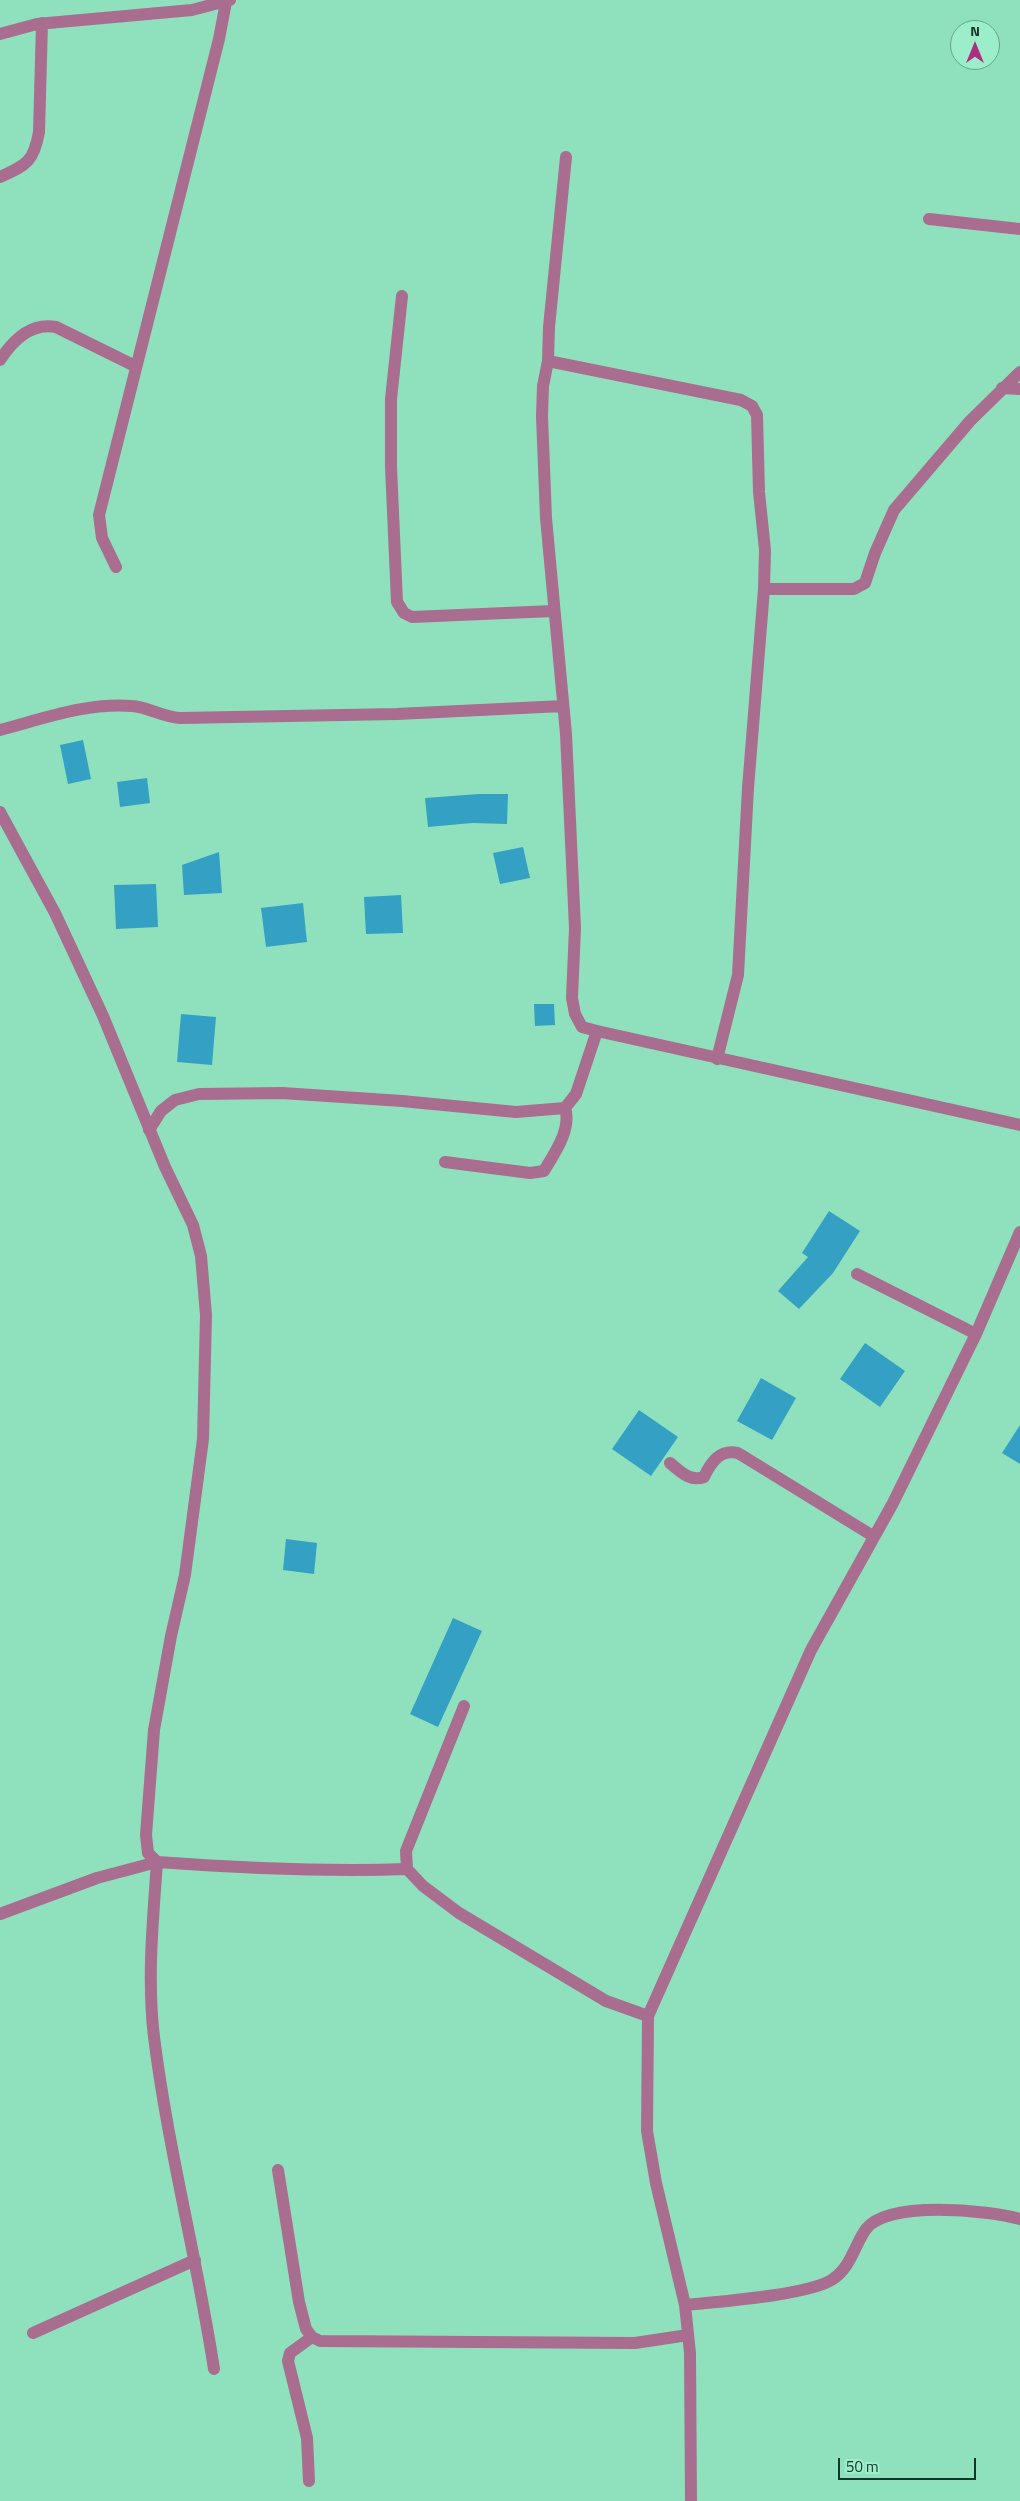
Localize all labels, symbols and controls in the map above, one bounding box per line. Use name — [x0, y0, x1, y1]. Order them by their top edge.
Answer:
north arrow — [950, 20, 1000, 70]
text: N — [970, 20, 980, 41]
scale bar — [840, 2448, 978, 2480]
text: 50 m — [846, 2455, 879, 2478]

